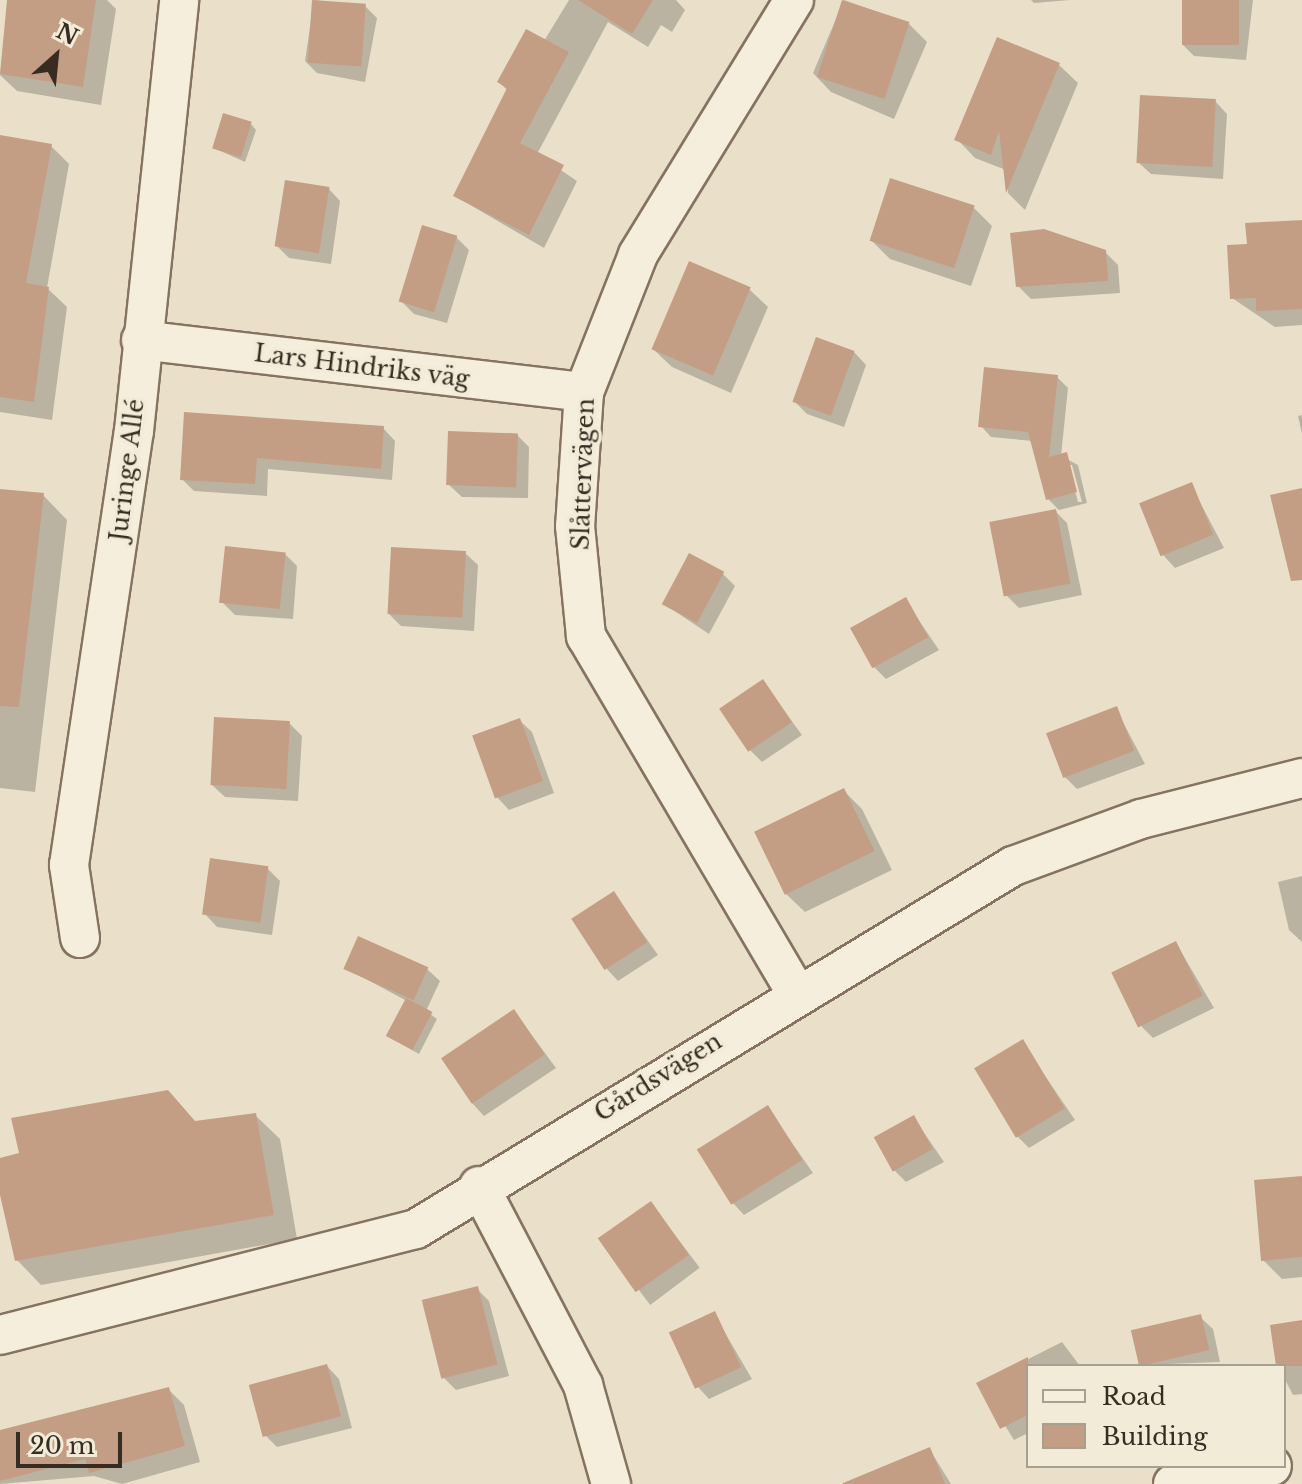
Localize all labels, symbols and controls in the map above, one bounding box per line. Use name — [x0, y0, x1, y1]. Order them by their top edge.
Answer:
north arrow — [16, 16, 96, 96]
text: N — [52, 17, 82, 51]
street label: Lars Hindriks väg — [252, 338, 472, 394]
street label: Juringe Allé — [104, 397, 150, 543]
street label: Slåttervägen — [566, 397, 600, 551]
street label: Gårdsvägen — [589, 1027, 727, 1127]
legend — [1026, 1364, 1286, 1468]
text: Road — [1102, 1382, 1166, 1411]
scale bar — [20, 1416, 126, 1466]
text: Building — [1102, 1422, 1208, 1451]
text: 20 m — [30, 1431, 95, 1460]

